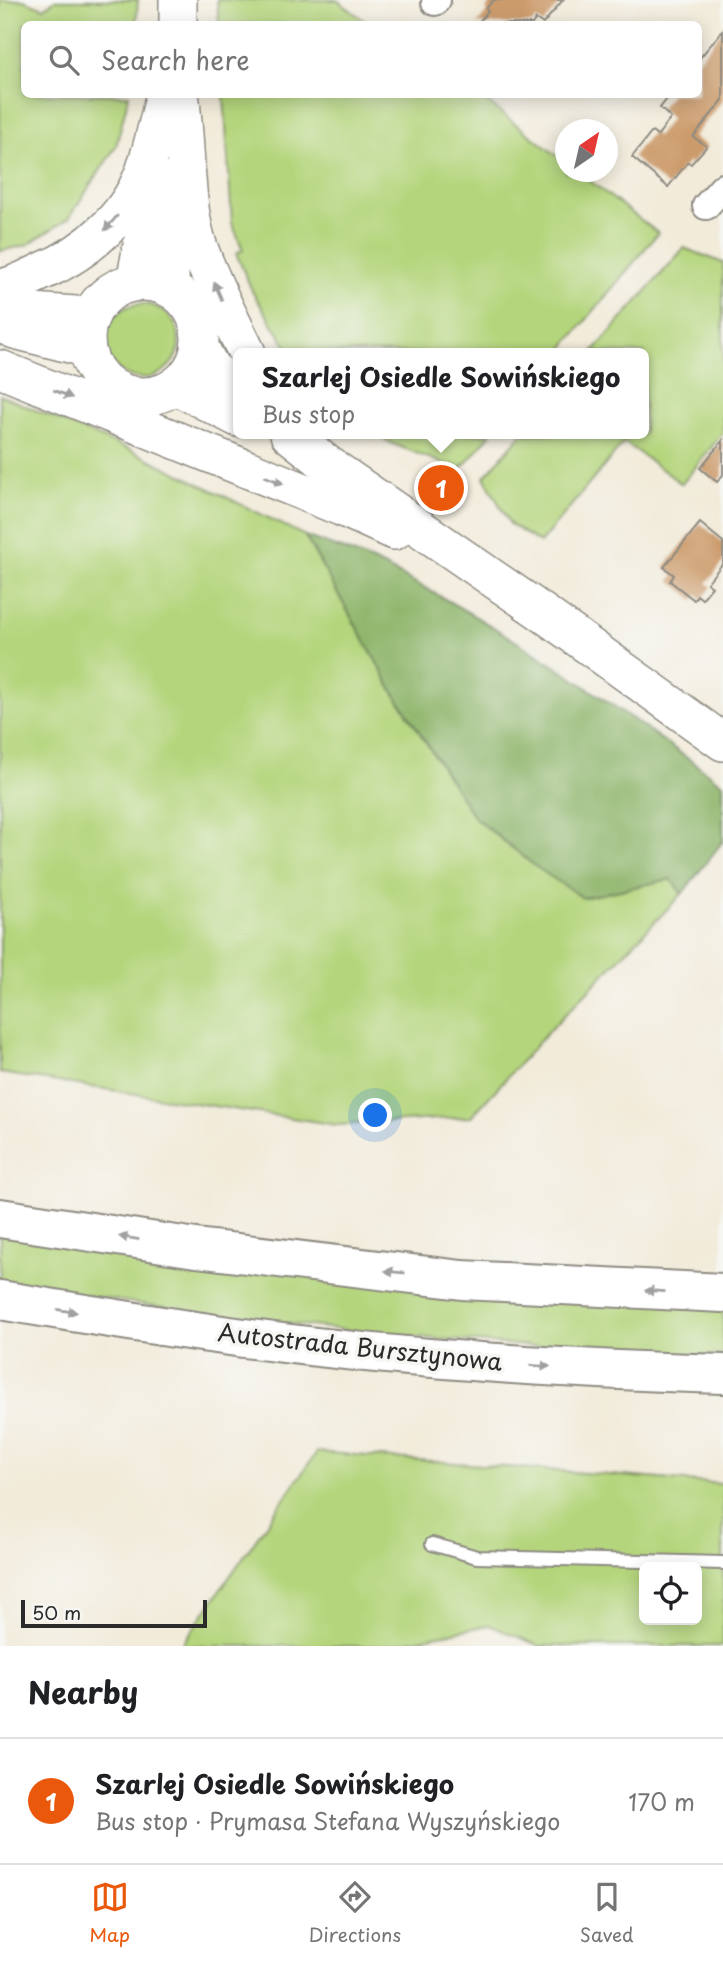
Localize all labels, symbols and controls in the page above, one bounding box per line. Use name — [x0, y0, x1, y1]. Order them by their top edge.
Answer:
search box — [21, 21, 702, 98]
text: Search here — [101, 40, 250, 79]
icon: search — [45, 41, 83, 79]
north arrow — [555, 119, 618, 182]
one-way arrow — [104, 215, 119, 232]
one-way arrow — [212, 281, 223, 302]
popup — [233, 348, 649, 439]
text: Szarlej Osiedle Sowińskiego — [261, 357, 621, 396]
one-way arrow — [53, 388, 74, 399]
text: Bus stop — [261, 396, 355, 431]
pin: 1 — [418, 462, 464, 514]
one-way arrow — [264, 474, 285, 485]
your location — [358, 1098, 392, 1132]
one-way arrow — [118, 1232, 140, 1243]
one-way arrow — [383, 1267, 405, 1278]
one-way arrow — [644, 1285, 666, 1296]
one-way arrow — [56, 1306, 78, 1317]
street label: Autostrada Bursztynowa — [216, 1313, 504, 1379]
one-way arrow — [529, 1361, 551, 1372]
map controls — [639, 1562, 702, 1625]
button: locate — [639, 1562, 702, 1625]
scale bar — [21, 1597, 206, 1629]
text: 50 m — [32, 1598, 81, 1626]
text: Nearby — [28, 1669, 138, 1714]
text: Szarlej Osiedle Sowińskiego — [95, 1764, 454, 1803]
text: 1 — [46, 1784, 57, 1819]
text: 170 m — [628, 1784, 695, 1819]
text: Bus stop · Prymasa Stefana Wyszyńskiego — [95, 1803, 560, 1838]
tab: Map — [89, 1878, 130, 1948]
tab: Directions — [309, 1878, 401, 1948]
tab: Saved — [580, 1878, 634, 1948]

